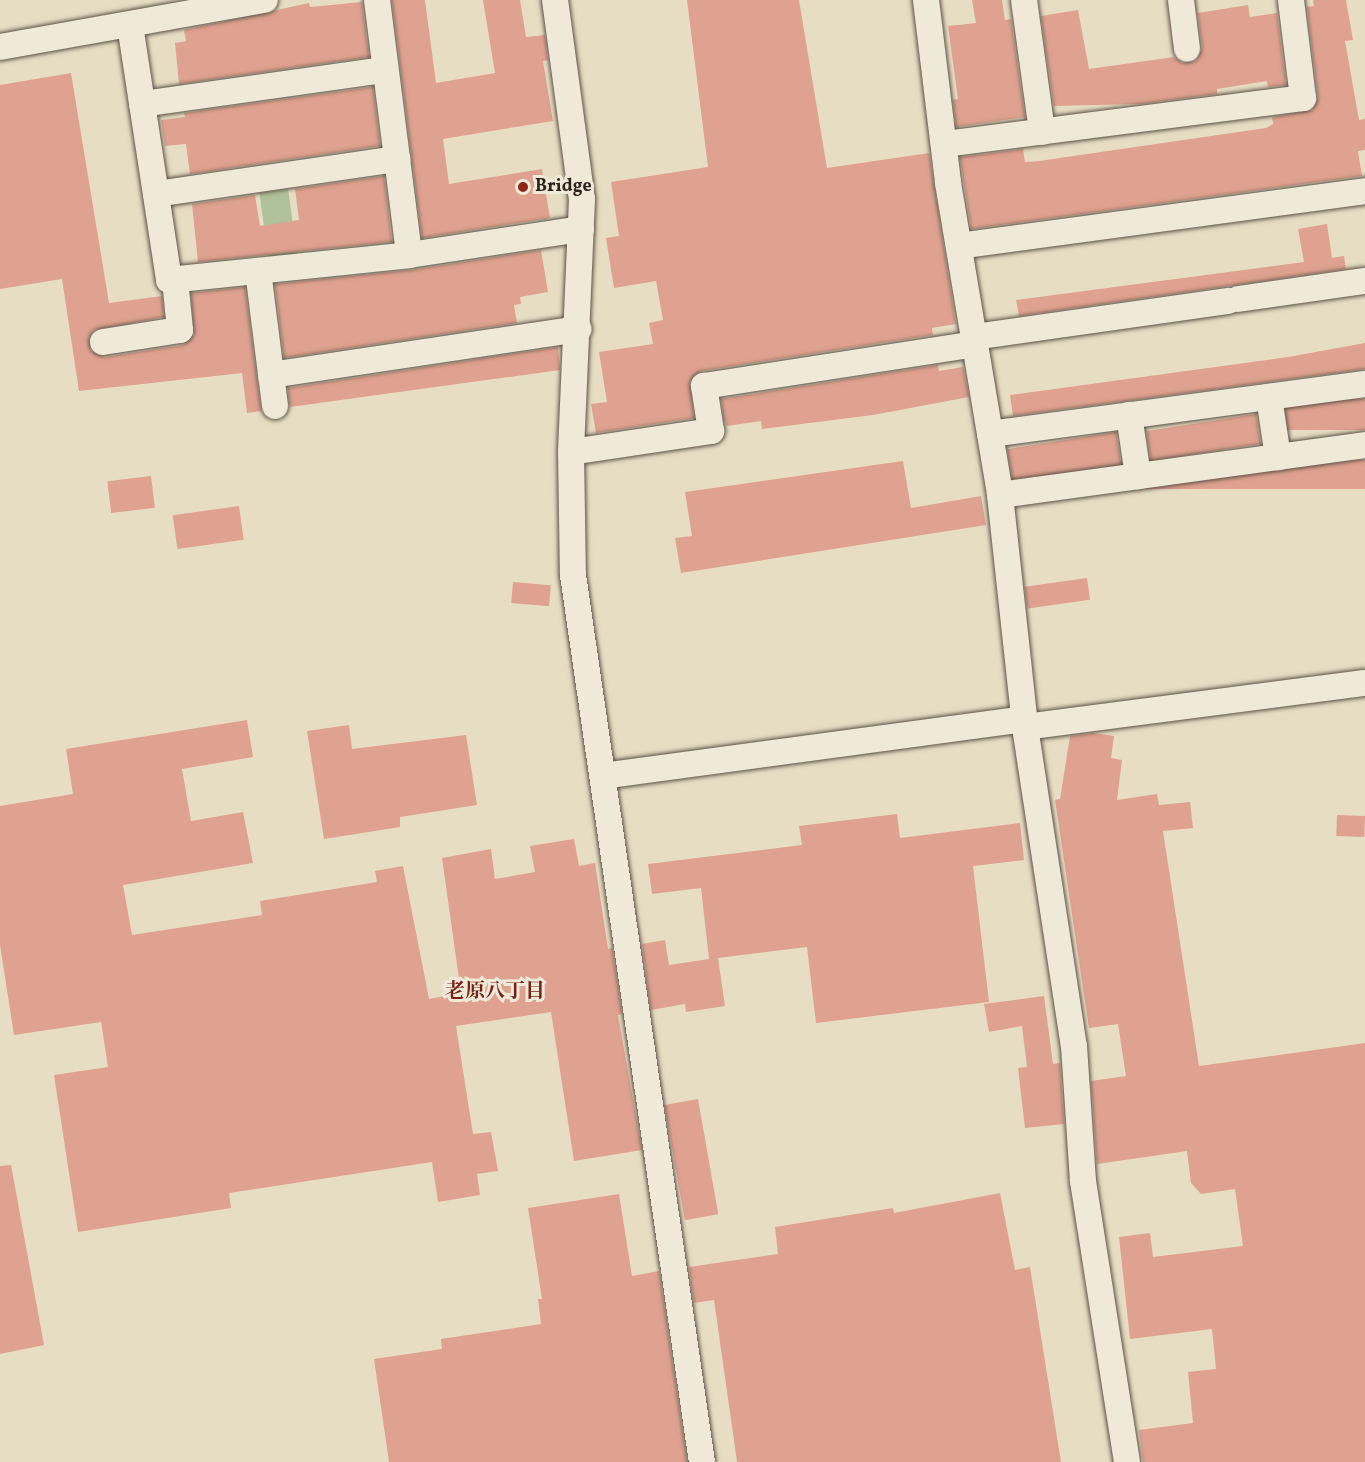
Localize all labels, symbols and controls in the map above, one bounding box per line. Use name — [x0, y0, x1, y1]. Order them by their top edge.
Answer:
place label: Bridge — [535, 176, 592, 198]
marker: Bridge — [516, 180, 530, 194]
district label: 老原八丁目 — [445, 980, 545, 1004]

